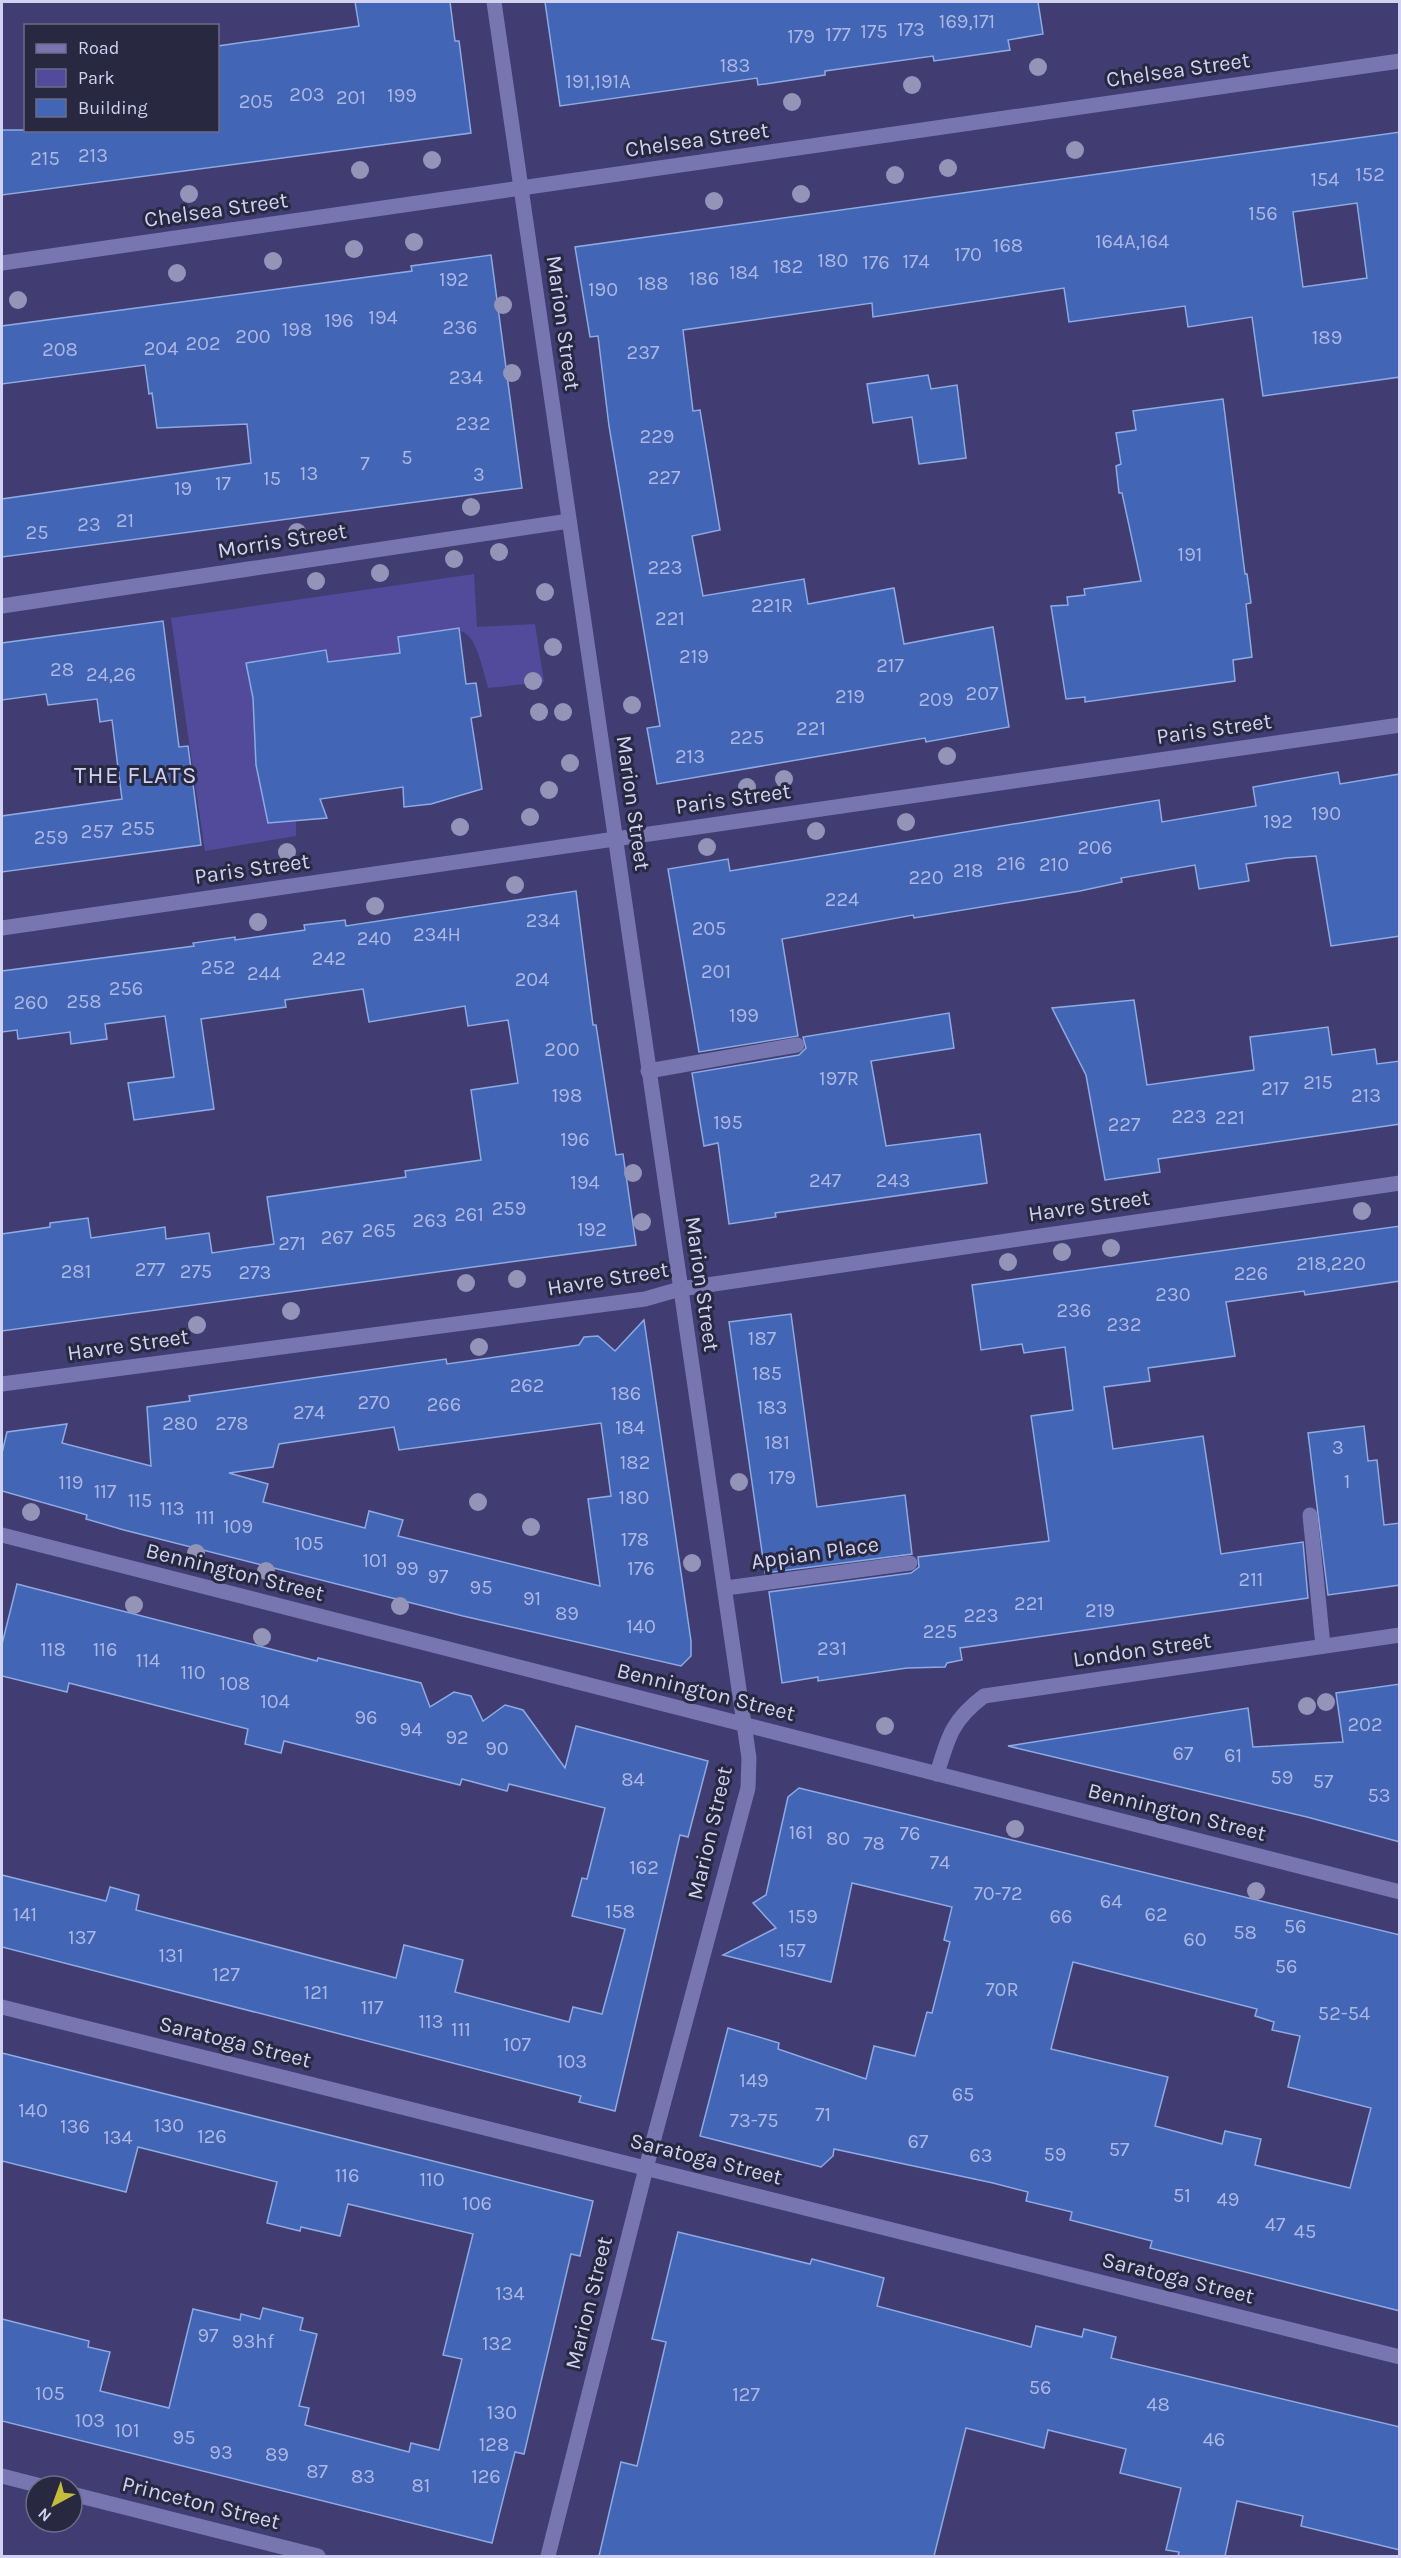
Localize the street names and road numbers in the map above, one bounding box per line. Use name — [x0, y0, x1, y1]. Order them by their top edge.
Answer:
street label: Chelsea Street — [1104, 47, 1252, 93]
street label: Chelsea Street — [623, 117, 771, 163]
street label: Chelsea Street — [142, 187, 290, 233]
street label: Marion Street — [541, 254, 585, 392]
street label: Morris Street — [216, 518, 348, 564]
street label: Paris Street — [1155, 708, 1273, 750]
street label: Marion Street — [611, 734, 655, 872]
street label: Paris Street — [674, 778, 792, 820]
street label: Paris Street — [193, 848, 311, 890]
street label: Havre Street — [1026, 1185, 1152, 1227]
street label: Marion Street — [680, 1215, 724, 1353]
street label: Havre Street — [545, 1257, 671, 1301]
street label: Havre Street — [65, 1324, 191, 1366]
street label: Appian Place — [750, 1531, 880, 1575]
street label: Bennington Street — [143, 1537, 327, 1607]
street label: London Street — [1071, 1627, 1213, 1673]
street label: Bennington Street — [614, 1657, 798, 1727]
street label: Marion Street — [682, 1764, 738, 1902]
street label: Bennington Street — [1085, 1777, 1269, 1847]
street label: Saratoga Street — [156, 2011, 314, 2073]
street label: Saratoga Street — [627, 2128, 785, 2190]
street label: Marion Street — [560, 2234, 618, 2372]
street label: Saratoga Street — [1099, 2247, 1257, 2309]
street label: Princeton Street — [119, 2471, 283, 2535]

